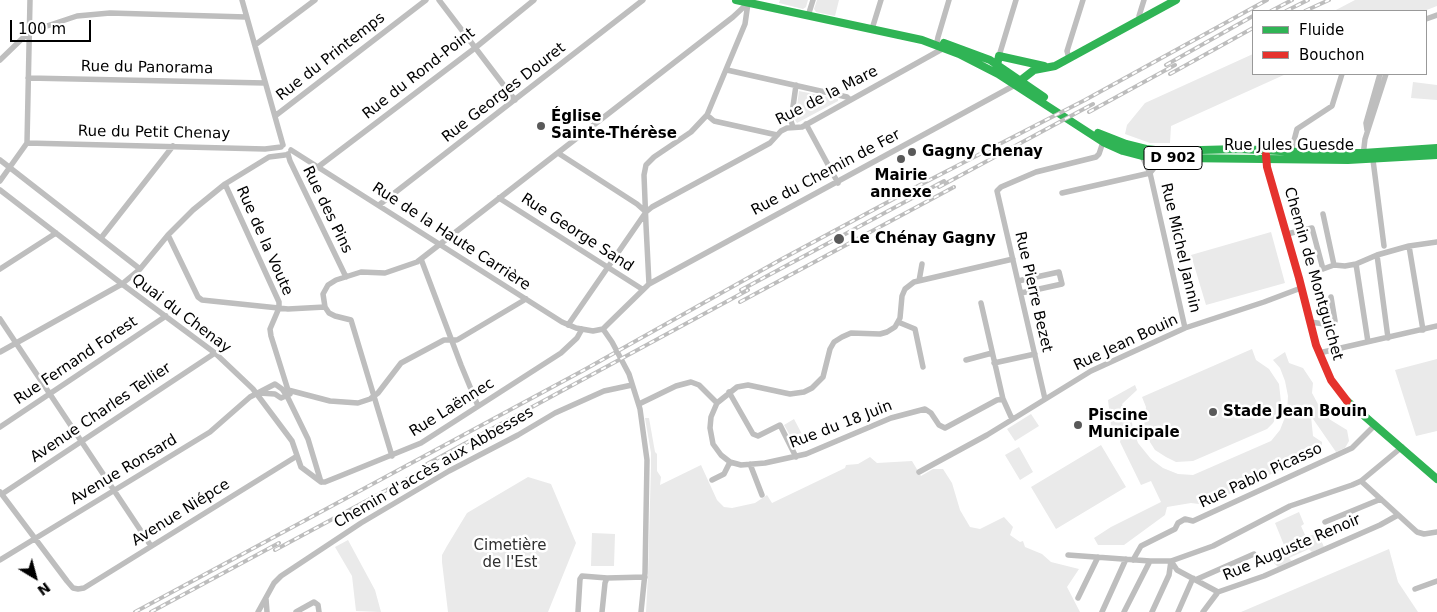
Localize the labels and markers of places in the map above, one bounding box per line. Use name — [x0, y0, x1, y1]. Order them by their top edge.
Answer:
place label: Église Sainte-Thérèse — [551, 108, 677, 143]
marker: Église Sainte-Thérèse — [535, 120, 547, 132]
place label: Gagny Chenay — [922, 143, 1043, 161]
marker: Gagny Chenay — [906, 146, 918, 158]
marker: Mairie annexe — [895, 153, 907, 165]
place label: Mairie annexe — [870, 167, 932, 202]
place label: Le Chénay Gagny — [850, 230, 996, 248]
marker: Le Chénay Gagny — [832, 232, 846, 246]
place label: Stade Jean Bouin — [1223, 403, 1367, 421]
marker: Stade Jean Bouin — [1207, 406, 1219, 418]
place label: Piscine Municipale — [1088, 407, 1180, 442]
marker: Piscine Municipale — [1072, 419, 1084, 431]

